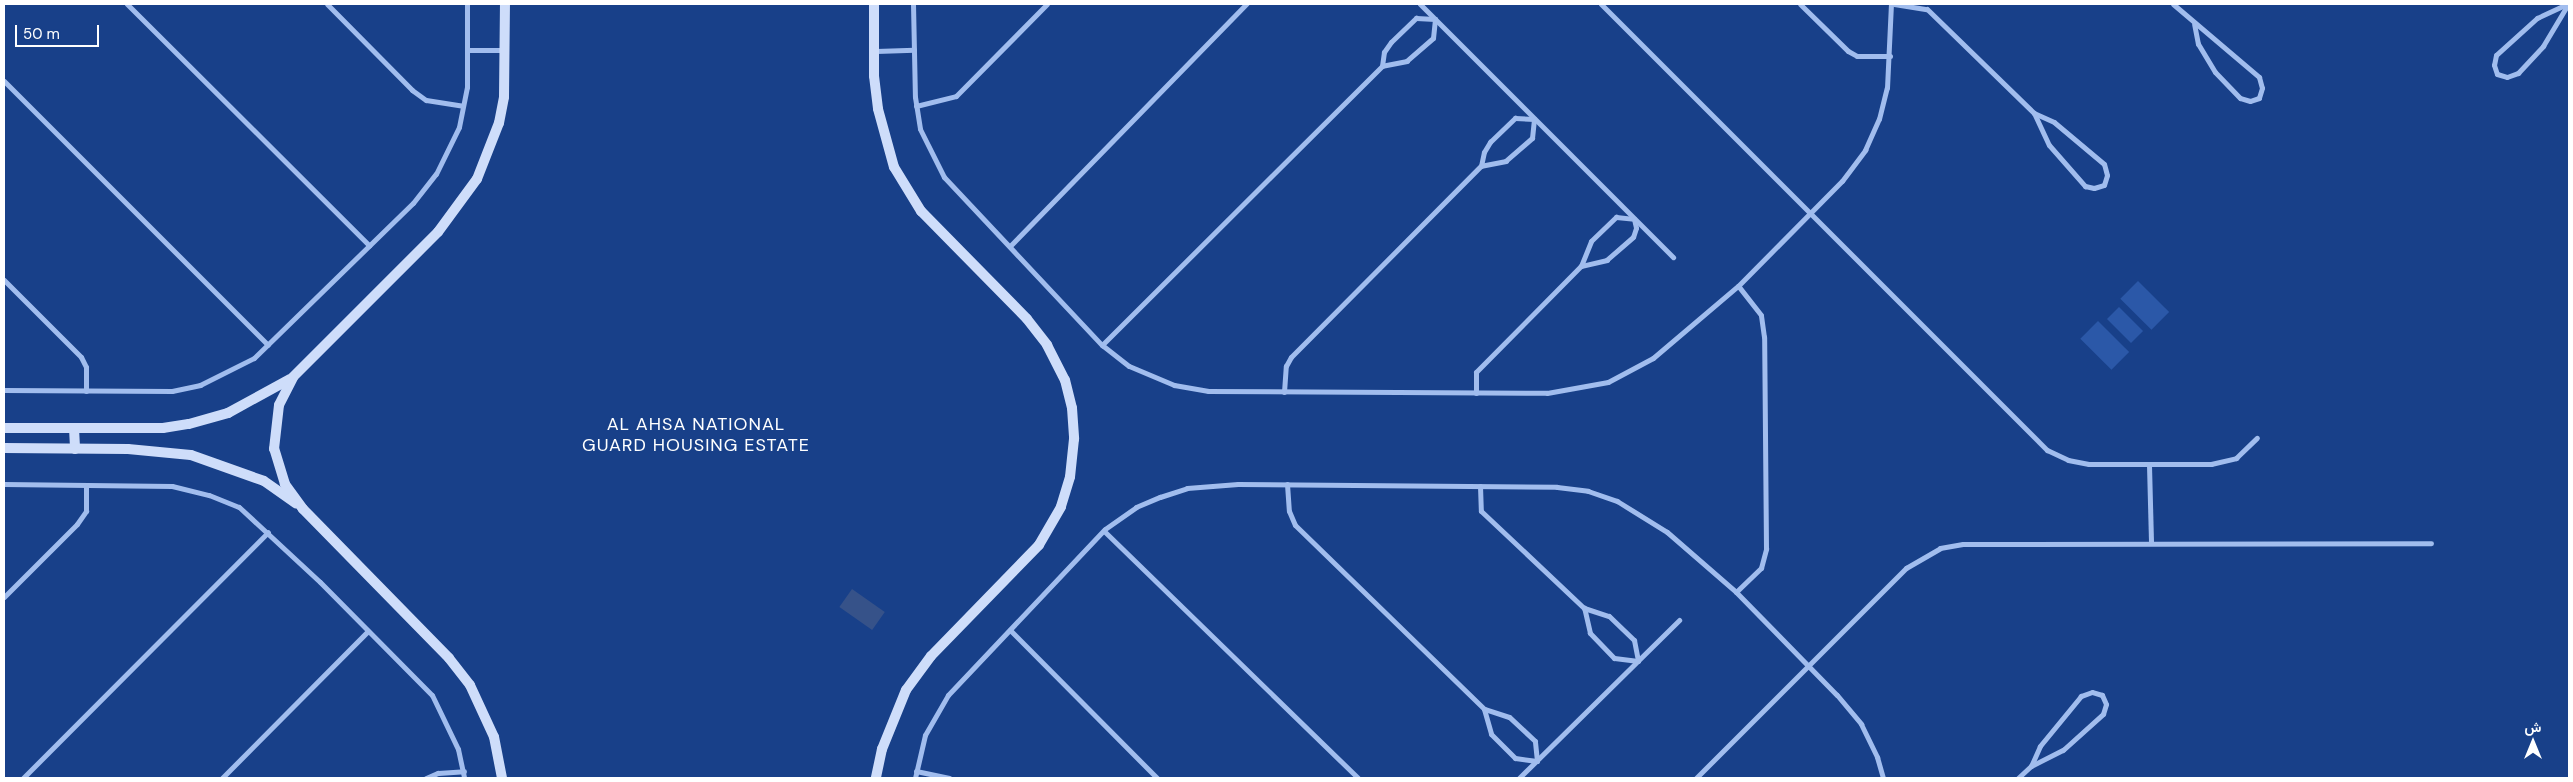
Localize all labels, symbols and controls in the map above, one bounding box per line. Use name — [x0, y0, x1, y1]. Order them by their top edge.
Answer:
scale bar — [18, 15, 101, 47]
text: 50 m — [23, 24, 60, 44]
district label: AL AHSA NATIONAL GUARD HOUSING ESTATE — [580, 414, 812, 456]
north arrow — [2508, 717, 2558, 767]
text: ش — [2525, 718, 2541, 736]

